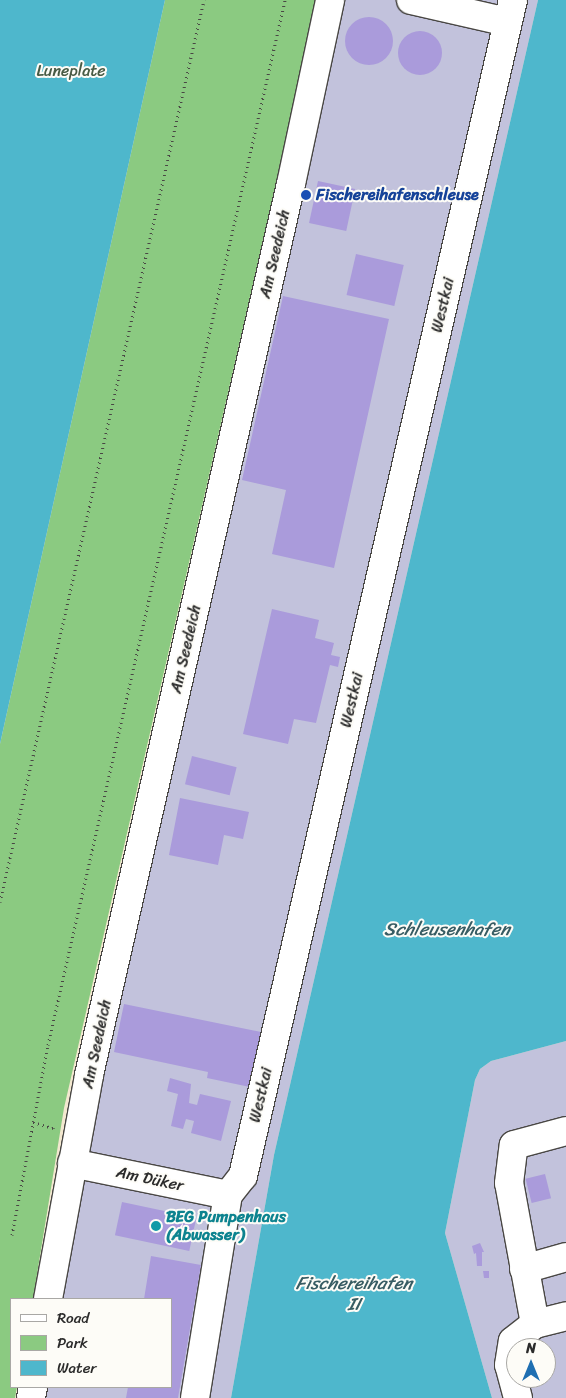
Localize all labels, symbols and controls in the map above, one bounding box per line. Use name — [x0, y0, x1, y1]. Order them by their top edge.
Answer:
park label: Luneplate — [36, 61, 106, 81]
place label: Fischereihafenschleuse — [316, 185, 479, 205]
marker: Fischereihafenschleuse — [300, 189, 312, 201]
street label: Am Seedeich — [255, 208, 295, 300]
street label: Westkai — [427, 276, 459, 334]
street label: Am Seedeich — [166, 603, 206, 695]
street label: Westkai — [336, 671, 368, 729]
water label: Schleusenhafen — [384, 918, 510, 940]
street label: Am Seedeich — [78, 998, 116, 1090]
street label: Westkai — [245, 1066, 277, 1124]
street label: Am Düker — [115, 1163, 185, 1195]
place label: BEG Pumpenhaus (Abwasser) — [166, 1207, 287, 1245]
marker: BEG Pumpenhaus (Abwasser) — [150, 1220, 162, 1232]
water label: Fischereihafen II — [296, 1273, 412, 1316]
legend — [10, 1298, 172, 1388]
text: Road — [57, 1305, 89, 1331]
text: Park — [57, 1330, 88, 1356]
text: N — [526, 1336, 536, 1361]
north arrow — [506, 1338, 556, 1388]
text: Water — [57, 1355, 97, 1381]

